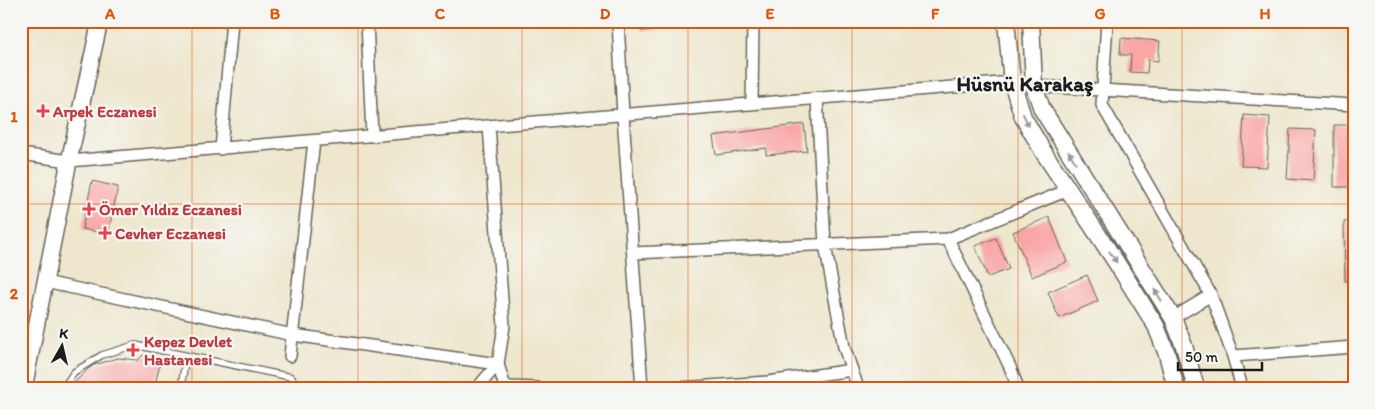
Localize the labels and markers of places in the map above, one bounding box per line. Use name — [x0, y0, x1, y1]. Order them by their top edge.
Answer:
place label: Arpek Eczanesi — [52, 102, 157, 122]
marker: Arpek Eczanesi — [37, 105, 49, 117]
place label: Ömer Yıldız Eczanesi — [99, 200, 242, 219]
marker: Ömer Yıldız Eczanesi — [83, 203, 95, 215]
place label: Cevher Eczanesi — [115, 224, 226, 243]
marker: Cevher Eczanesi — [99, 227, 111, 239]
place label: Kepez Devlet Hastanesi — [144, 332, 232, 369]
marker: Kepez Devlet Hastanesi — [126, 343, 140, 357]

